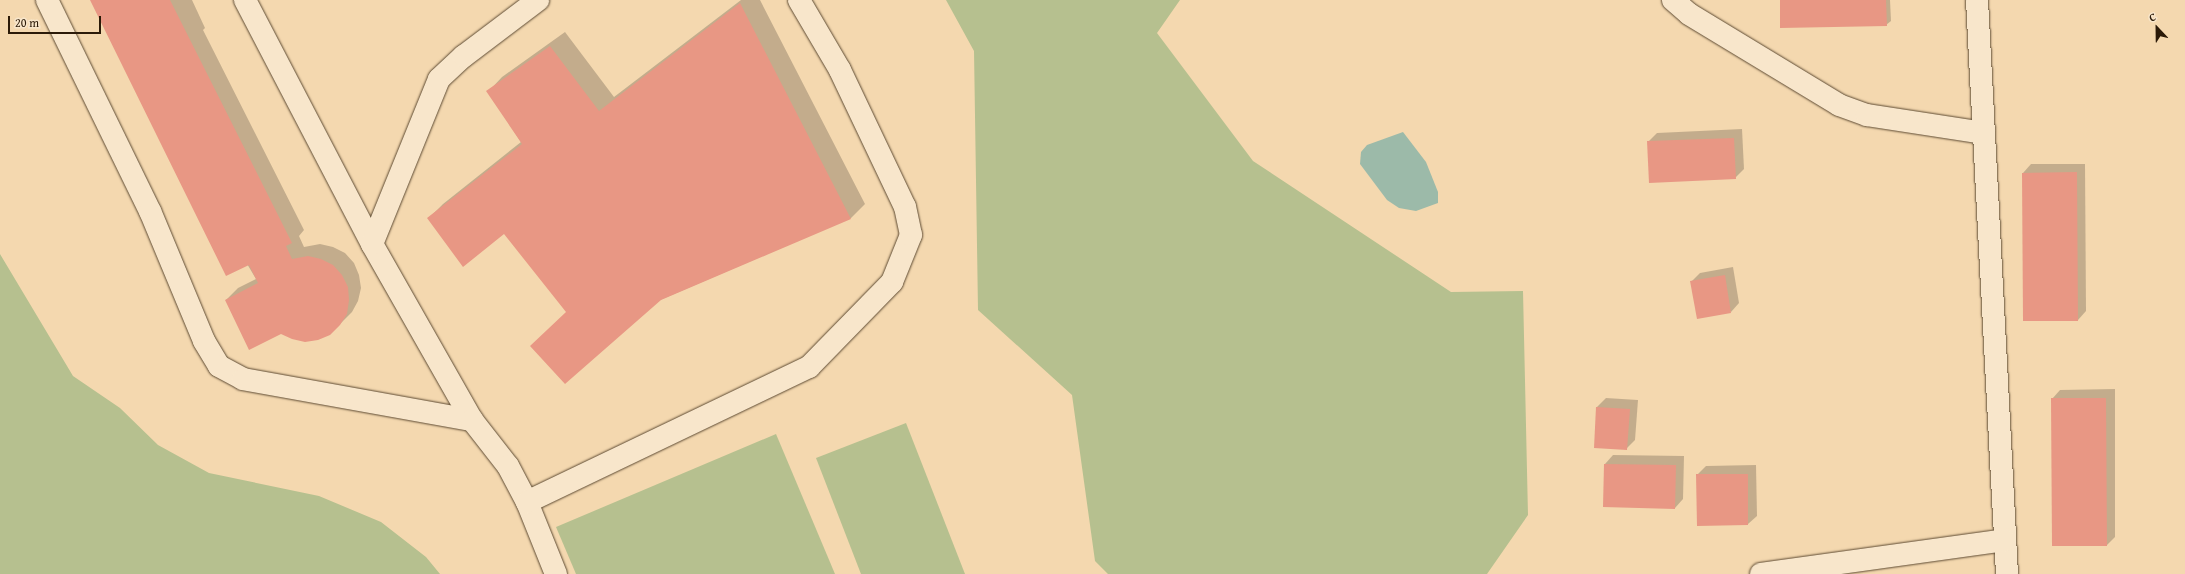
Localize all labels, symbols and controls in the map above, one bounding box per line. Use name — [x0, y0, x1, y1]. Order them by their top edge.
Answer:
scale bar — [10, 8, 103, 34]
north arrow — [2137, 8, 2177, 48]
text: С — [2147, 8, 2158, 25]
text: 20 m — [15, 14, 39, 31]

